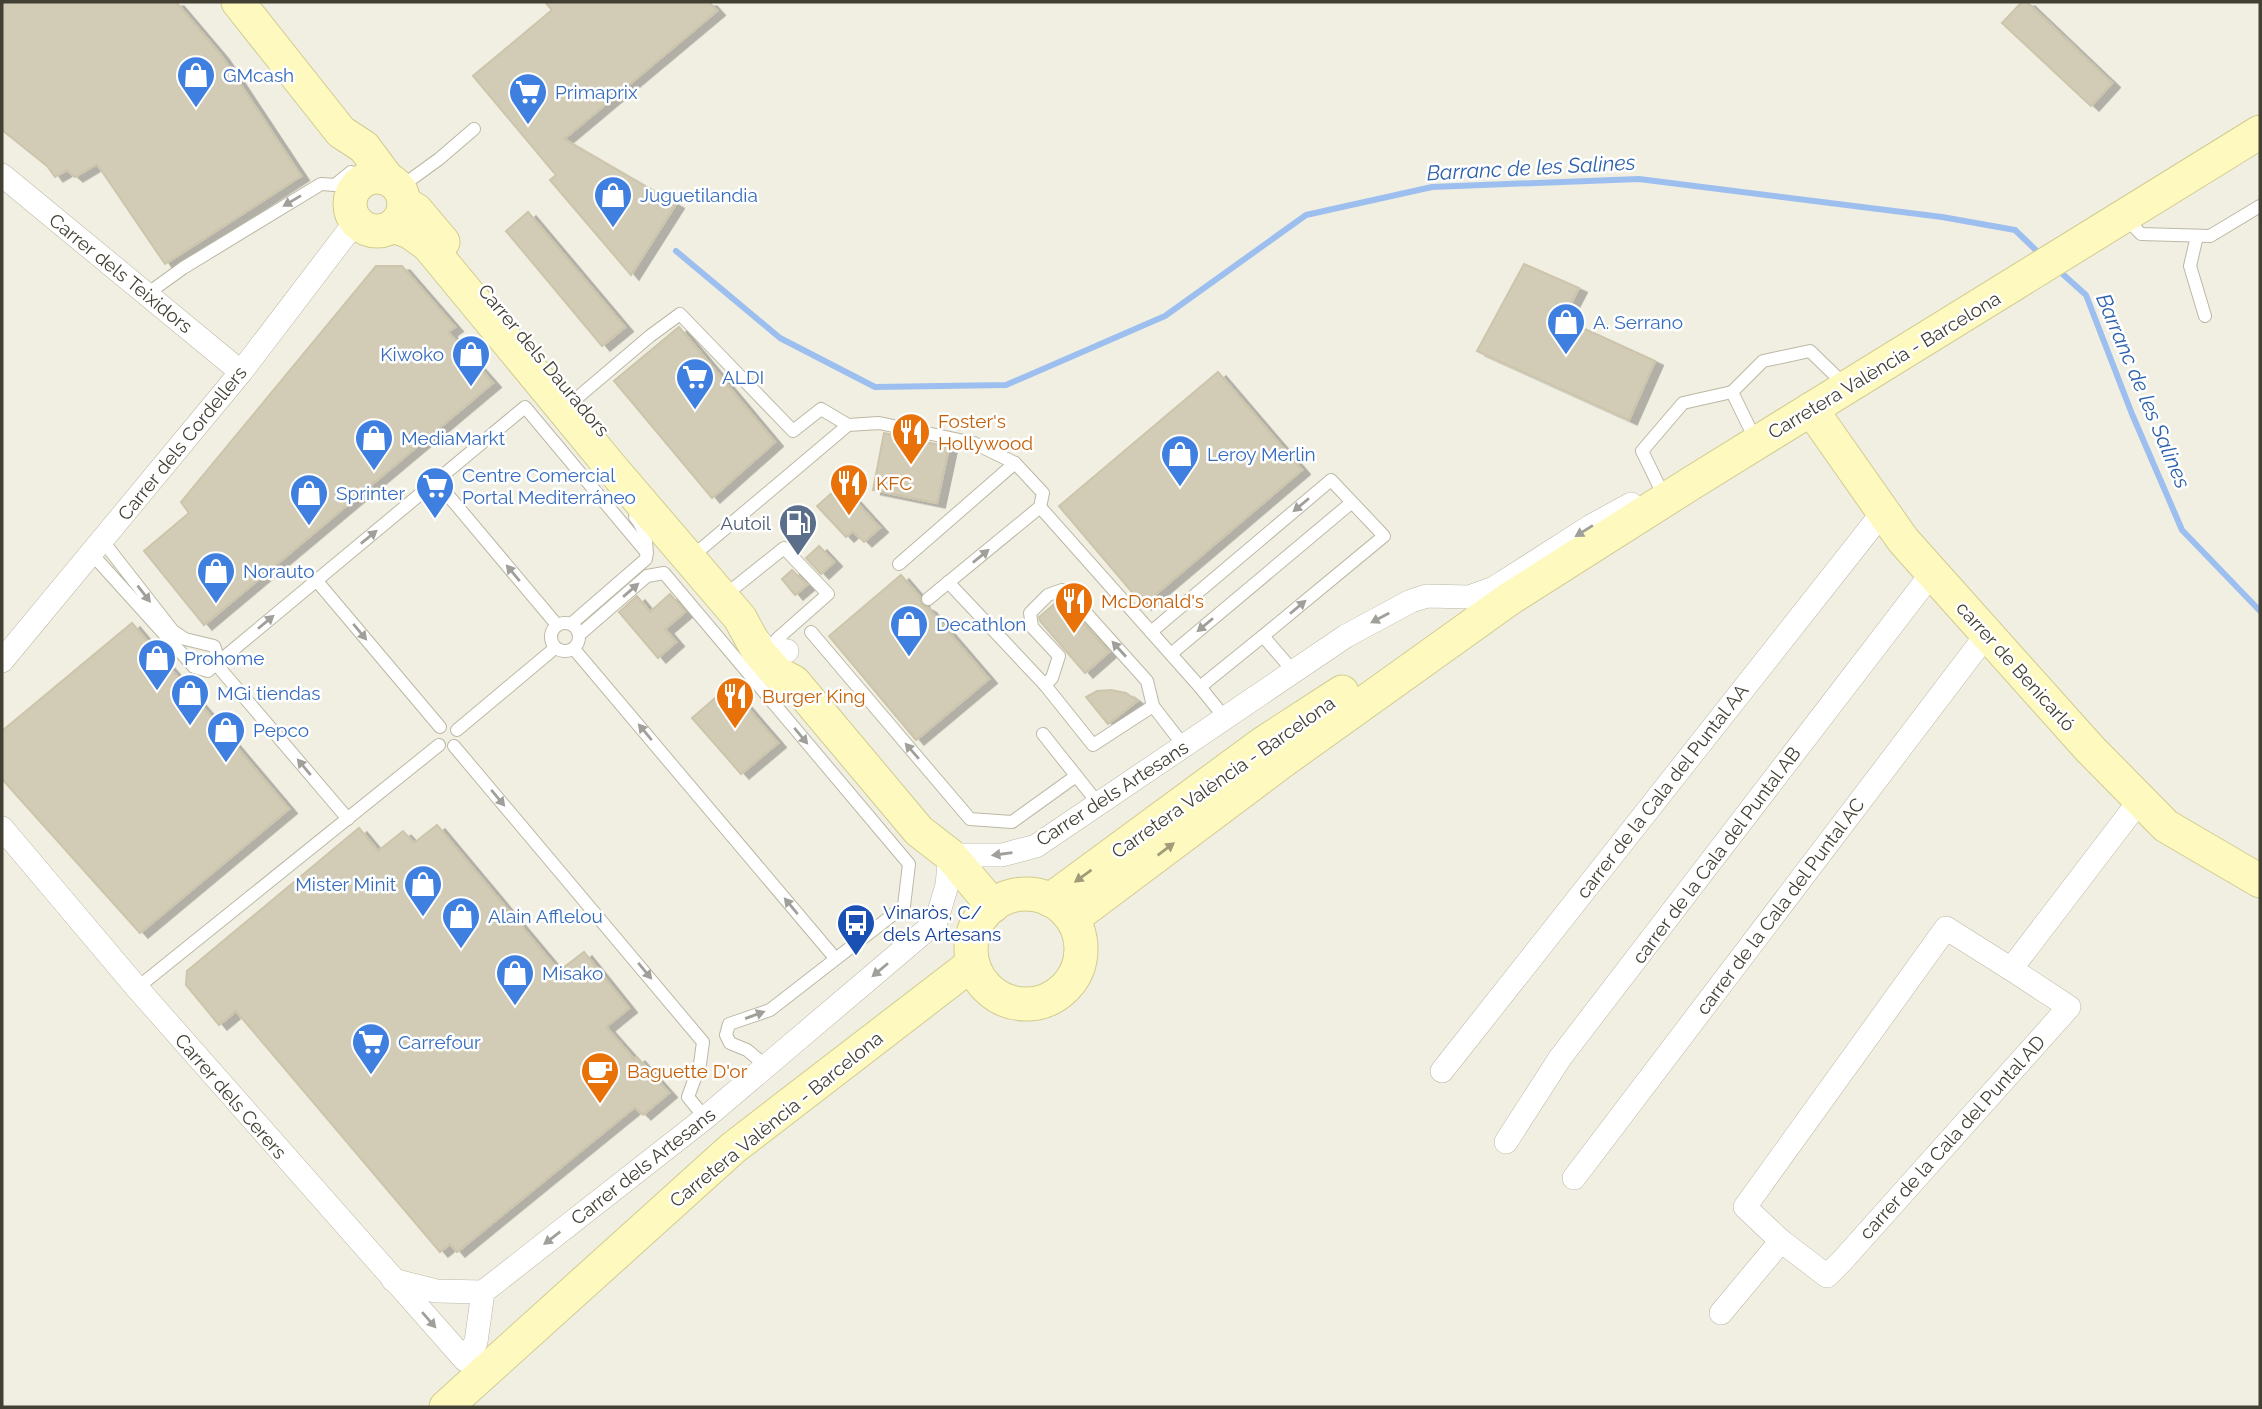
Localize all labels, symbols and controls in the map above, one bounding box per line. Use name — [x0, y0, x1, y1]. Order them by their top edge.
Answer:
shop icon: GMcash — [175, 54, 217, 109]
place label: GMcash — [223, 64, 294, 86]
supermarket icon: Primaprix — [507, 71, 549, 126]
place label: Primaprix — [555, 81, 638, 103]
water label: Barranc de les Salines — [1426, 150, 1636, 185]
shop icon: Juguetilandia — [592, 174, 634, 229]
place label: Juguetilandia — [640, 184, 758, 206]
one-way arrow — [283, 195, 302, 208]
street label: Carrer dels Teixidors — [45, 209, 197, 337]
street label: Carrer dels Dauradors — [474, 279, 614, 441]
street label: Carretera València - Barcelona — [1764, 287, 2004, 443]
water label: Barranc de les Salines — [2091, 290, 2196, 492]
shop icon: A. Serrano — [1545, 301, 1587, 356]
place label: A. Serrano — [1593, 311, 1683, 333]
shop icon: Kiwoko — [450, 333, 492, 388]
place label: Kiwoko — [380, 343, 444, 365]
supermarket icon: ALDI — [674, 356, 716, 411]
street label: Carrer dels Cordellers — [113, 362, 251, 524]
place label: ALDI — [722, 366, 764, 388]
place label: Foster's Hollywood — [938, 410, 1033, 454]
restaurant icon: Foster's Hollywood — [890, 411, 932, 466]
shop icon: MediaMarkt — [353, 417, 395, 472]
place label: MediaMarkt — [401, 427, 506, 449]
shop icon: Leroy Merlin — [1159, 433, 1201, 488]
place label: Leroy Merlin — [1207, 443, 1316, 465]
restaurant icon: KFC — [828, 462, 870, 517]
place label: Centre Comercial Portal Mediterráneo — [462, 464, 636, 508]
supermarket icon: Centre Comercial Portal Mediterráneo — [414, 465, 456, 520]
shop icon: Sprinter — [288, 472, 330, 527]
place label: KFC — [876, 472, 912, 494]
place label: Sprinter — [336, 482, 405, 504]
one-way arrow — [1292, 497, 1310, 513]
fuel station icon: Autoil — [777, 502, 819, 557]
place label: Autoil — [720, 512, 772, 534]
one-way arrow — [1574, 524, 1594, 537]
one-way arrow — [360, 529, 378, 544]
one-way arrow — [972, 549, 989, 564]
shop icon: Norauto — [195, 550, 237, 605]
place label: Norauto — [243, 560, 315, 582]
one-way arrow — [505, 564, 521, 582]
restaurant icon: McDonald's — [1053, 580, 1095, 635]
one-way arrow — [622, 582, 640, 598]
one-way arrow — [137, 584, 152, 602]
place label: McDonald's — [1101, 590, 1204, 612]
street label: carrer de Benicarló — [1952, 597, 2080, 735]
one-way arrow — [1289, 599, 1307, 614]
shop icon: Decathlon — [888, 603, 930, 658]
one-way arrow — [1370, 612, 1390, 624]
place label: Decathlon — [936, 613, 1026, 635]
one-way arrow — [258, 615, 275, 630]
one-way arrow — [1196, 617, 1214, 633]
one-way arrow — [352, 623, 368, 641]
shop icon: Prohome — [136, 637, 178, 692]
one-way arrow — [1112, 641, 1127, 658]
place label: Prohome — [184, 647, 264, 669]
shop icon: MGi tiendas — [169, 672, 211, 727]
restaurant icon: Burger King — [714, 675, 756, 730]
street label: carrer de la Cala del Puntal AA — [1572, 679, 1753, 902]
place label: MGi tiendas — [217, 682, 320, 704]
place label: Burger King — [762, 685, 866, 707]
street label: Carretera València - Barcelona — [1107, 691, 1339, 863]
shop icon: Pepco — [205, 709, 247, 764]
place label: Pepco — [253, 719, 309, 741]
one-way arrow — [637, 723, 653, 741]
one-way arrow — [793, 727, 808, 744]
street label: Carrer dels Artesans — [1032, 736, 1192, 850]
one-way arrow — [905, 742, 920, 759]
street label: carrer de la Cala del Puntal AB — [1627, 742, 1805, 968]
one-way arrow — [296, 758, 312, 776]
one-way arrow — [490, 789, 505, 806]
street label: carrer de la Cala del Puntal AC — [1691, 793, 1869, 1019]
one-way arrow — [1157, 842, 1175, 856]
one-way arrow — [991, 848, 1013, 859]
shop icon: Mister Minit — [402, 863, 444, 918]
one-way arrow — [1074, 869, 1092, 883]
place label: Mister Minit — [295, 873, 397, 895]
shop icon: Alain Afflelou — [440, 895, 482, 950]
one-way arrow — [783, 897, 799, 915]
place label: Vinaròs, C/ dels Artesans — [883, 901, 1001, 945]
bus stop icon: Vinaròs, C/ dels Artesans — [835, 902, 877, 957]
place label: Alain Afflelou — [488, 905, 603, 927]
shop icon: Misako — [494, 952, 536, 1007]
place label: Misako — [542, 962, 603, 984]
one-way arrow — [871, 962, 889, 978]
one-way arrow — [637, 963, 652, 980]
one-way arrow — [745, 1009, 766, 1020]
supermarket icon: Carrefour — [350, 1021, 392, 1076]
street label: Carretera València - Barcelona — [665, 1026, 887, 1212]
street label: Carrer dels Cerers — [171, 1029, 291, 1163]
place label: Carrefour — [398, 1031, 481, 1053]
street label: carrer de la Cala del Puntal AD — [1855, 1031, 2049, 1243]
cafe icon: Baguette D'or — [579, 1050, 621, 1105]
place label: Baguette D'or — [627, 1060, 748, 1082]
street label: Carrer dels Artesans — [567, 1103, 719, 1229]
one-way arrow — [544, 1230, 561, 1245]
one-way arrow — [421, 1311, 437, 1329]

